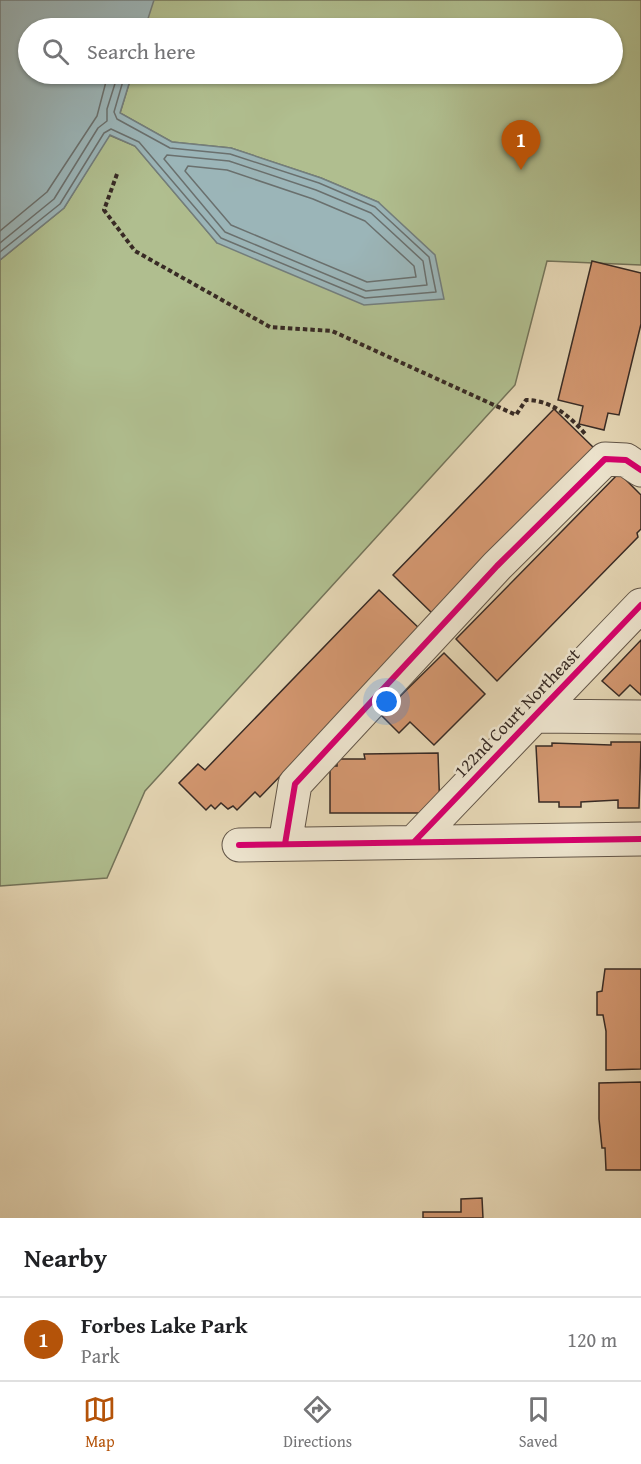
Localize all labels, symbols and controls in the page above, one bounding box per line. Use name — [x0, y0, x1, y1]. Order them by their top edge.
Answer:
search box — [18, 18, 623, 84]
icon: search — [39, 35, 72, 68]
text: Search here — [87, 35, 196, 67]
pin: 1 — [502, 120, 540, 170]
street label: 122nd Court Northeast — [447, 641, 586, 784]
your location — [372, 687, 401, 716]
text: Nearby — [24, 1238, 107, 1277]
text: Forbes Lake Park — [81, 1309, 248, 1341]
text: 1 — [38, 1325, 49, 1354]
text: 120 m — [567, 1325, 617, 1354]
text: Park — [81, 1341, 120, 1370]
tab: Map — [83, 1393, 116, 1453]
tab: Directions — [283, 1393, 352, 1453]
tab: Saved — [519, 1393, 558, 1453]

